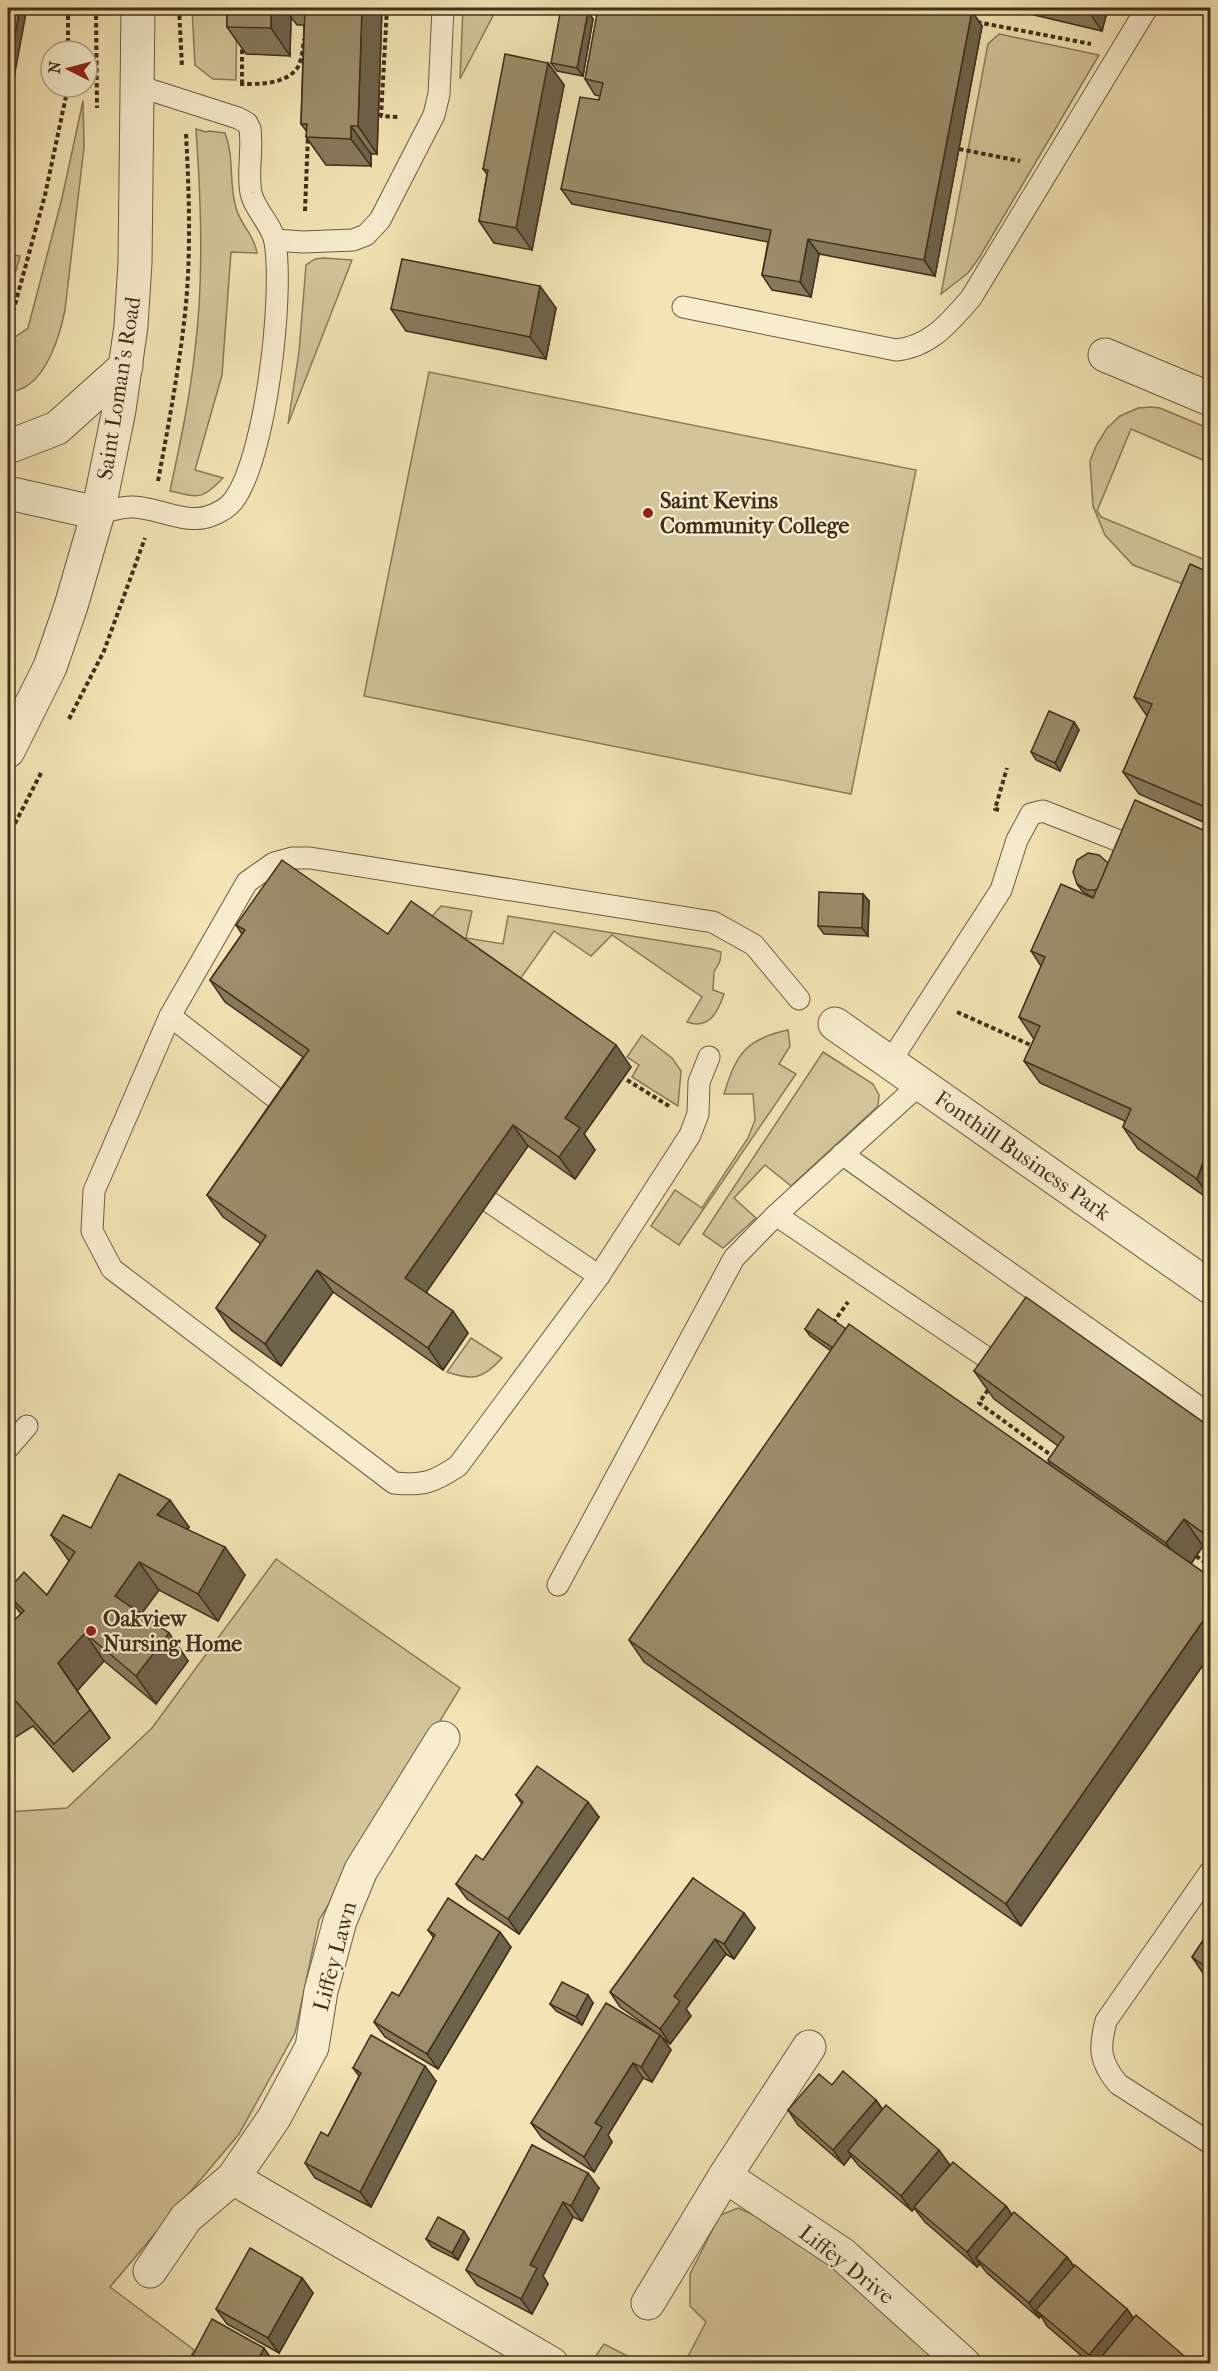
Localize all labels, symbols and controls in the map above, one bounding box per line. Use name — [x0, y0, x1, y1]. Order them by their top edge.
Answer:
north arrow — [39, 39, 99, 99]
text: N — [44, 60, 65, 75]
street label: Saint Loman's Road — [92, 294, 146, 482]
place label: Saint Kevins Community College — [660, 488, 850, 539]
marker: Saint Kevins Community College — [641, 506, 655, 520]
street label: Fonthill Business Park — [930, 1085, 1116, 1227]
place label: Oakview Nursing Home — [103, 1606, 242, 1657]
marker: Oakview Nursing Home — [84, 1624, 98, 1638]
street label: Liffey Lawn — [308, 1899, 362, 2014]
street label: Liffey Drive — [794, 2220, 899, 2310]

